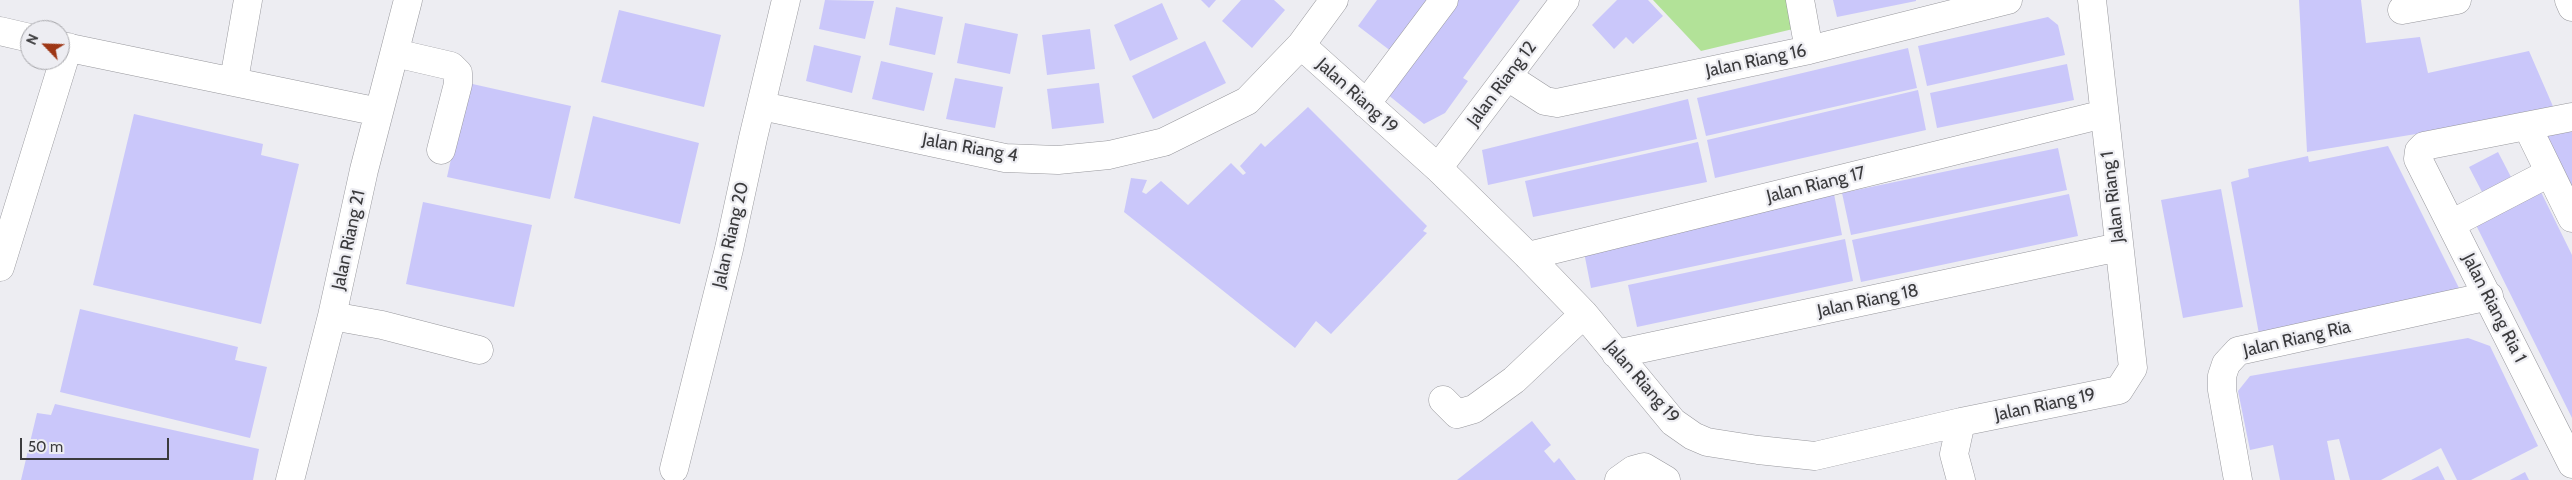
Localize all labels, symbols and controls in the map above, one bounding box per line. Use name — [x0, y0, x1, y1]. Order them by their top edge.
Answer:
north arrow — [20, 20, 70, 70]
text: N — [22, 31, 42, 47]
street label: Jalan Riang 12 — [1463, 37, 1541, 131]
street label: Jalan Riang 16 — [1704, 40, 1808, 82]
street label: Jalan Riang 19 — [1312, 54, 1402, 138]
street label: Jalan Riang 4 — [921, 129, 1019, 167]
street label: Jalan Riang 1 — [2097, 150, 2129, 244]
street label: Jalan Riang 17 — [1764, 162, 1868, 208]
street label: Jalan Riang 20 — [708, 180, 754, 290]
street label: Jalan Riang 21 — [328, 188, 370, 292]
street label: Jalan Riang Ria 1 — [2457, 250, 2531, 366]
street label: Jalan Riang 18 — [1815, 280, 1921, 322]
street label: Jalan Riang Ria — [2241, 316, 2353, 362]
street label: Jalan Riang 19 — [1600, 336, 1684, 428]
street label: Jalan Riang 19 — [1993, 384, 2097, 426]
scale bar — [22, 428, 171, 460]
text: 50 m — [28, 438, 63, 456]

